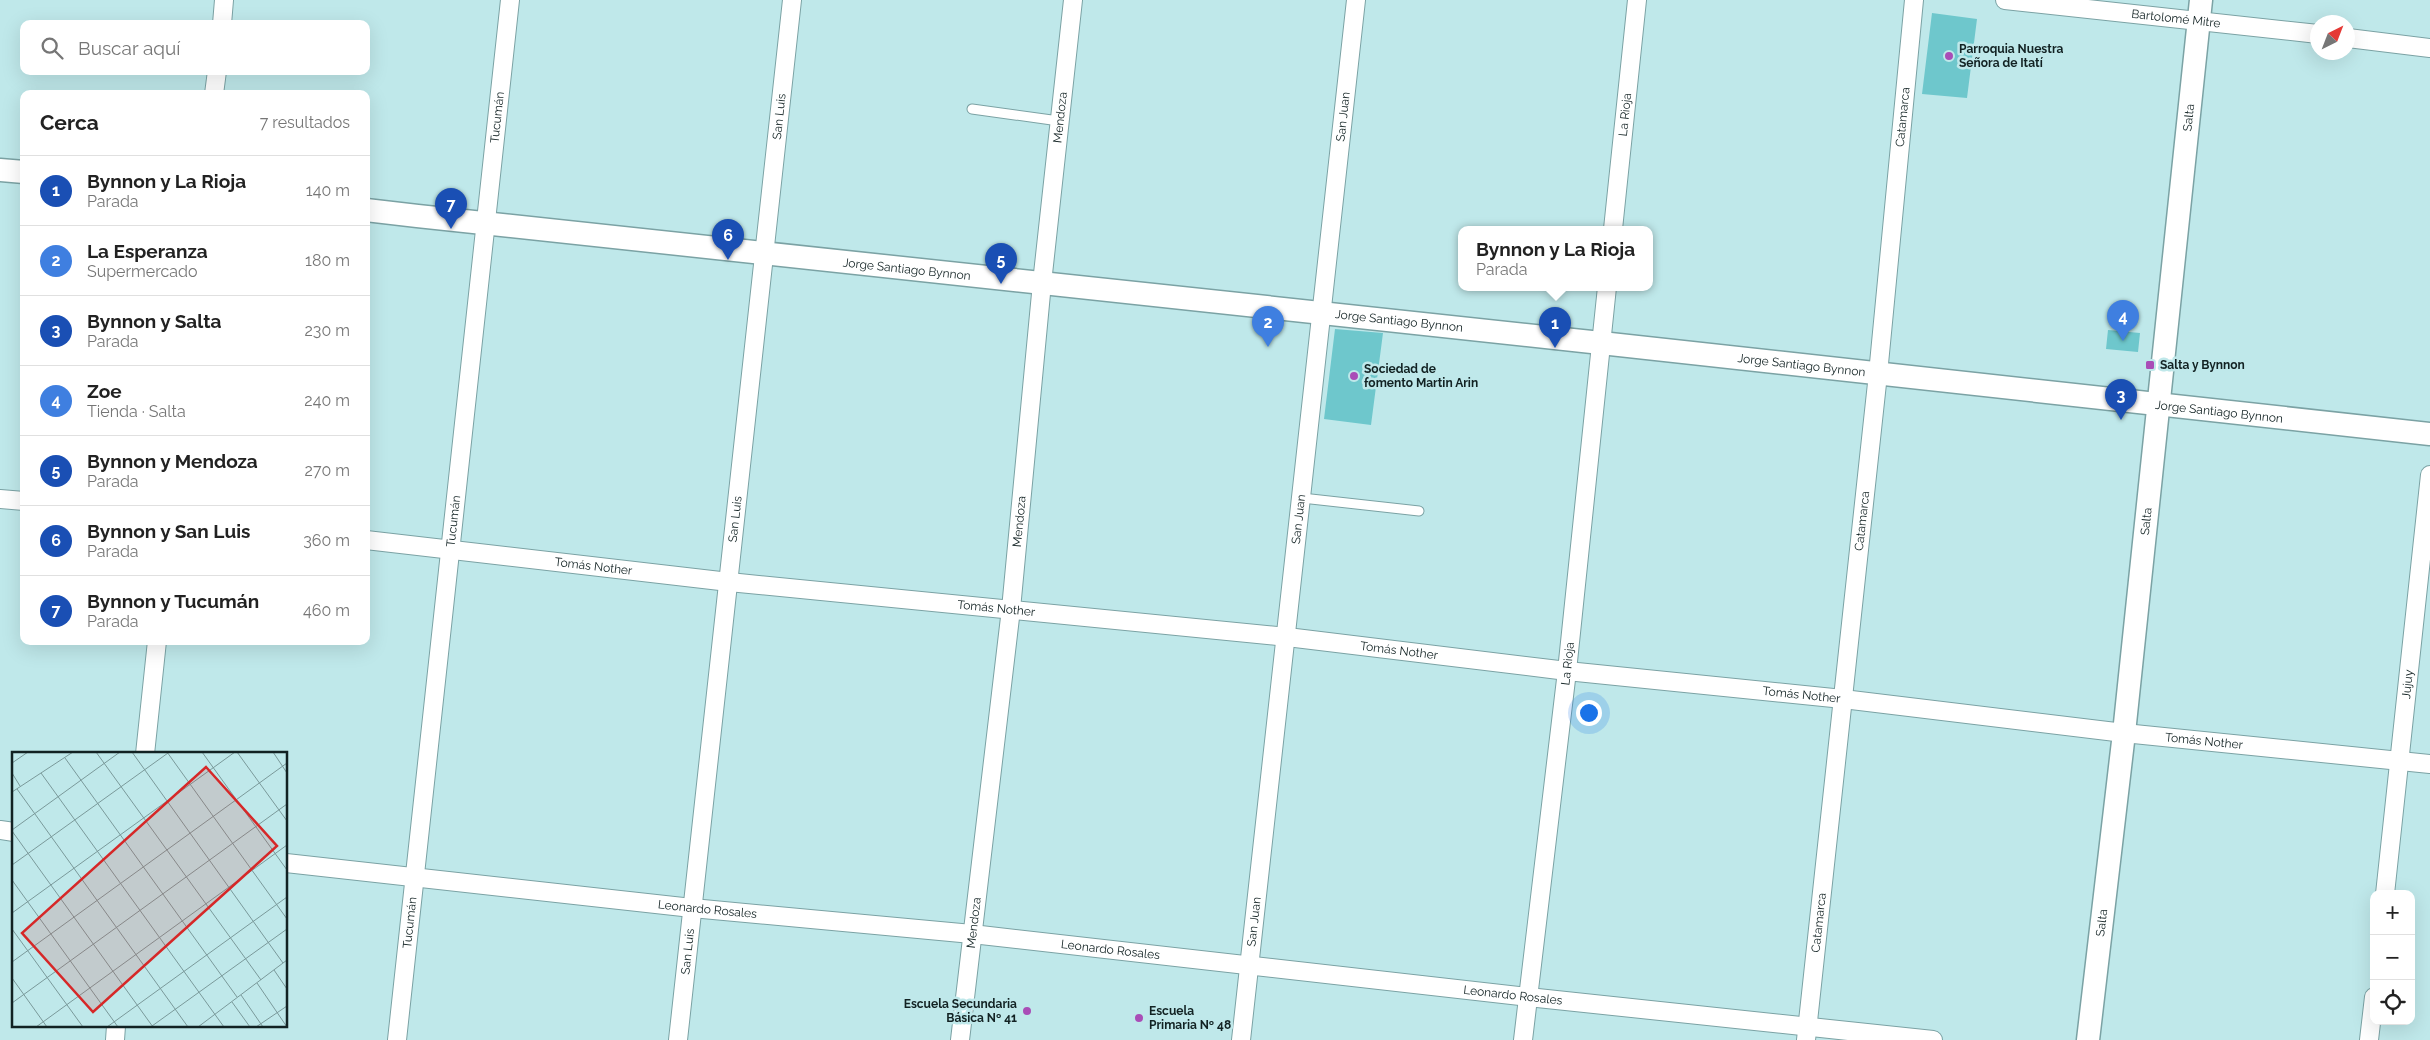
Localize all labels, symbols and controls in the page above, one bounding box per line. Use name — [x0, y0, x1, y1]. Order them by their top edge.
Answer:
street label: Bartolomé Mitre — [2131, 7, 2221, 30]
north arrow — [2310, 15, 2355, 60]
search box — [20, 20, 370, 75]
icon: search — [38, 34, 66, 62]
text: Buscar aquí — [78, 37, 180, 59]
place label: Parroquia Nuestra Señora de Itatí — [1959, 42, 2063, 70]
marker: Parroquia Nuestra Señora de Itatí — [1943, 50, 1955, 62]
street label: Catamarca — [1893, 87, 1913, 148]
street label: Tucumán — [487, 91, 507, 144]
street label: Mendoza — [1050, 91, 1070, 144]
street label: San Juan — [1333, 91, 1353, 142]
street label: San Luis — [770, 92, 789, 140]
street label: La Rioja — [1616, 92, 1634, 137]
street label: Salta — [2180, 103, 2197, 132]
text: Cerca — [40, 110, 99, 135]
text: 7 resultados — [260, 113, 350, 132]
text: Bynnon y La Rioja — [87, 170, 246, 192]
text: 1 — [52, 181, 60, 200]
text: 140 m — [306, 181, 350, 200]
pin: 7 — [435, 188, 467, 229]
text: Parada — [87, 192, 139, 211]
pin: 6 — [712, 219, 744, 260]
popup — [1458, 226, 1653, 291]
text: Bynnon y La Rioja — [1476, 238, 1635, 260]
text: La Esperanza — [87, 240, 208, 262]
pin: 5 — [985, 243, 1017, 284]
text: 2 — [51, 251, 61, 270]
text: 180 m — [305, 251, 350, 270]
street label: Jorge Santiago Bynnon — [842, 256, 971, 283]
text: Parada — [1476, 260, 1528, 279]
text: Supermercado — [87, 262, 198, 281]
pin: 4 — [2107, 300, 2139, 341]
pin: 2 — [1252, 306, 1284, 347]
street label: Jorge Santiago Bynnon — [1334, 307, 1464, 335]
pin: 1 — [1539, 307, 1571, 348]
text: Bynnon y Salta — [87, 310, 221, 332]
text: 3 — [52, 321, 60, 340]
text: 230 m — [305, 321, 350, 340]
text: Parada — [87, 332, 139, 351]
street label: Jorge Santiago Bynnon — [1737, 351, 1866, 379]
place label: Salta y Bynnon — [2160, 358, 2245, 372]
marker: Salta y Bynnon — [2144, 359, 2156, 371]
place label: Sociedad de fomento Martin Arin — [1364, 362, 1478, 390]
marker: Sociedad de fomento Martin Arin — [1348, 370, 1360, 382]
pin: 3 — [2105, 379, 2137, 420]
text: Zoe — [87, 380, 122, 402]
text: 4 — [51, 391, 61, 410]
text: 240 m — [304, 391, 350, 410]
street label: Jorge Santiago Bynnon — [2154, 398, 2284, 426]
text: Tienda · Salta — [87, 402, 186, 421]
text: Bynnon y Mendoza — [87, 450, 258, 472]
text: 5 — [52, 461, 60, 480]
text: 270 m — [305, 461, 350, 480]
text: Parada — [87, 472, 139, 491]
street label: Catamarca — [1852, 490, 1872, 552]
street label: San Juan — [1289, 494, 1308, 545]
street label: Tucumán — [444, 495, 463, 548]
street label: San Luis — [726, 495, 745, 543]
street label: Mendoza — [1010, 495, 1029, 548]
street label: Salta — [2138, 507, 2155, 536]
text: Bynnon y San Luis — [87, 520, 250, 542]
text: 6 — [51, 531, 61, 550]
text: 360 m — [303, 531, 350, 550]
text: Parada — [87, 542, 139, 561]
street label: Tomás Nother — [554, 555, 634, 578]
text: Bynnon y Tucumán — [87, 590, 259, 612]
street label: Tomás Nother — [957, 598, 1037, 619]
text: 7 — [52, 601, 60, 620]
text: 460 m — [303, 601, 350, 620]
text: Parada — [87, 612, 139, 631]
street label: Tomás Nother — [1359, 639, 1439, 662]
street label: La Rioja — [1558, 641, 1577, 686]
street label: Jujuy — [2399, 668, 2416, 699]
street label: Tomás Nother — [1762, 684, 1842, 706]
your location — [1576, 700, 1602, 726]
street label: Tomás Nother — [2164, 730, 2244, 752]
inset map — [12, 752, 288, 1028]
map controls — [2370, 890, 2415, 1025]
button: + — [2370, 890, 2415, 935]
street label: Catamarca — [1808, 892, 1829, 953]
street label: Tucumán — [400, 896, 420, 949]
street label: Mendoza — [964, 896, 984, 949]
street label: San Juan — [1244, 896, 1264, 947]
street label: Leonardo Rosales — [657, 897, 758, 921]
street label: Salta — [2093, 908, 2110, 937]
street label: San Luis — [678, 927, 697, 975]
button: − — [2370, 935, 2415, 980]
street label: Leonardo Rosales — [1060, 937, 1161, 962]
button: locate — [2370, 980, 2415, 1025]
street label: Leonardo Rosales — [1463, 983, 1563, 1008]
place label: Escuela Secundaria Básica Nº 41 — [904, 997, 1017, 1025]
place label: Escuela Primaria Nº 48 — [1149, 1004, 1231, 1032]
marker: Escuela Secundaria Básica Nº 41 — [1021, 1005, 1033, 1017]
marker: Escuela Primaria Nº 48 — [1133, 1012, 1145, 1024]

